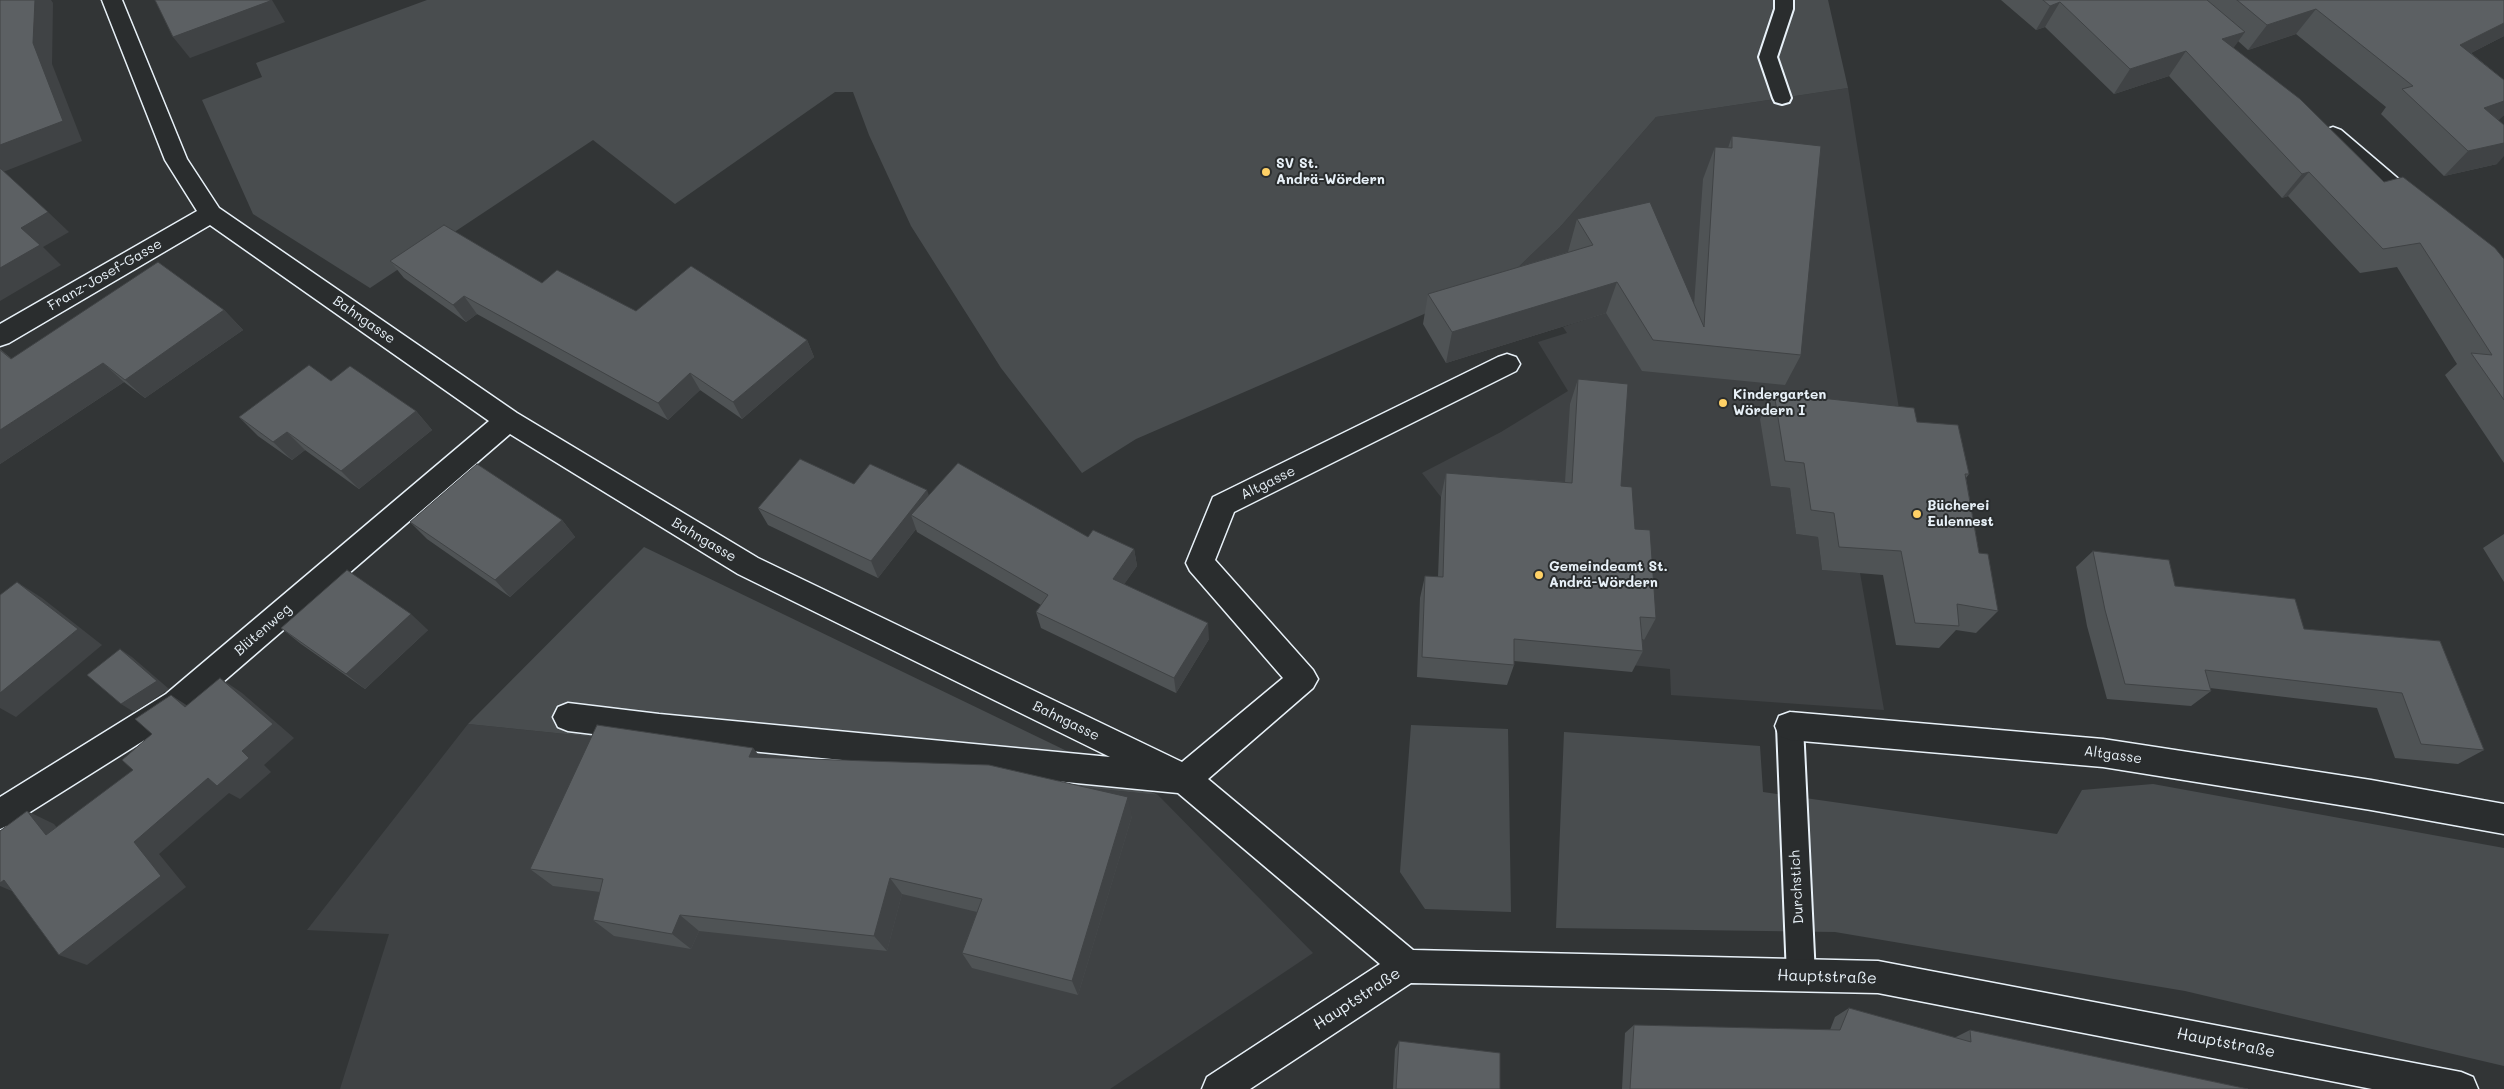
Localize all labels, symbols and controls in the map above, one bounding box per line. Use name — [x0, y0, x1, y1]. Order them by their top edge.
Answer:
place label: SV St. Andrä-Wördern — [1276, 156, 1385, 188]
marker: SV St. Andrä-Wördern — [1260, 166, 1272, 178]
street label: Franz-Josef-Gasse — [45, 235, 165, 315]
street label: Bahngasse — [330, 292, 398, 348]
place label: Kindergarten Wördern I — [1733, 387, 1826, 420]
marker: Kindergarten Wördern I — [1717, 397, 1729, 409]
street label: Altgasse — [1238, 463, 1298, 503]
place label: Bücherei Eulennest — [1927, 498, 1994, 530]
marker: Bücherei Eulennest — [1911, 508, 1923, 520]
street label: Bahngasse — [669, 514, 739, 566]
place label: Gemeindeamt St. Andrä-Wördern — [1549, 559, 1668, 592]
marker: Gemeindeamt St. Andrä-Wördern — [1533, 569, 1545, 581]
street label: Blütenweg — [231, 601, 295, 659]
street label: Bahngasse — [1030, 698, 1102, 744]
street label: Altgasse — [2083, 743, 2143, 767]
street label: Durchstich — [1787, 850, 1807, 924]
street label: Hauptstraße — [1310, 964, 1404, 1034]
street label: Hauptstraße — [1777, 966, 1877, 988]
street label: Hauptstraße — [2175, 1024, 2277, 1062]

